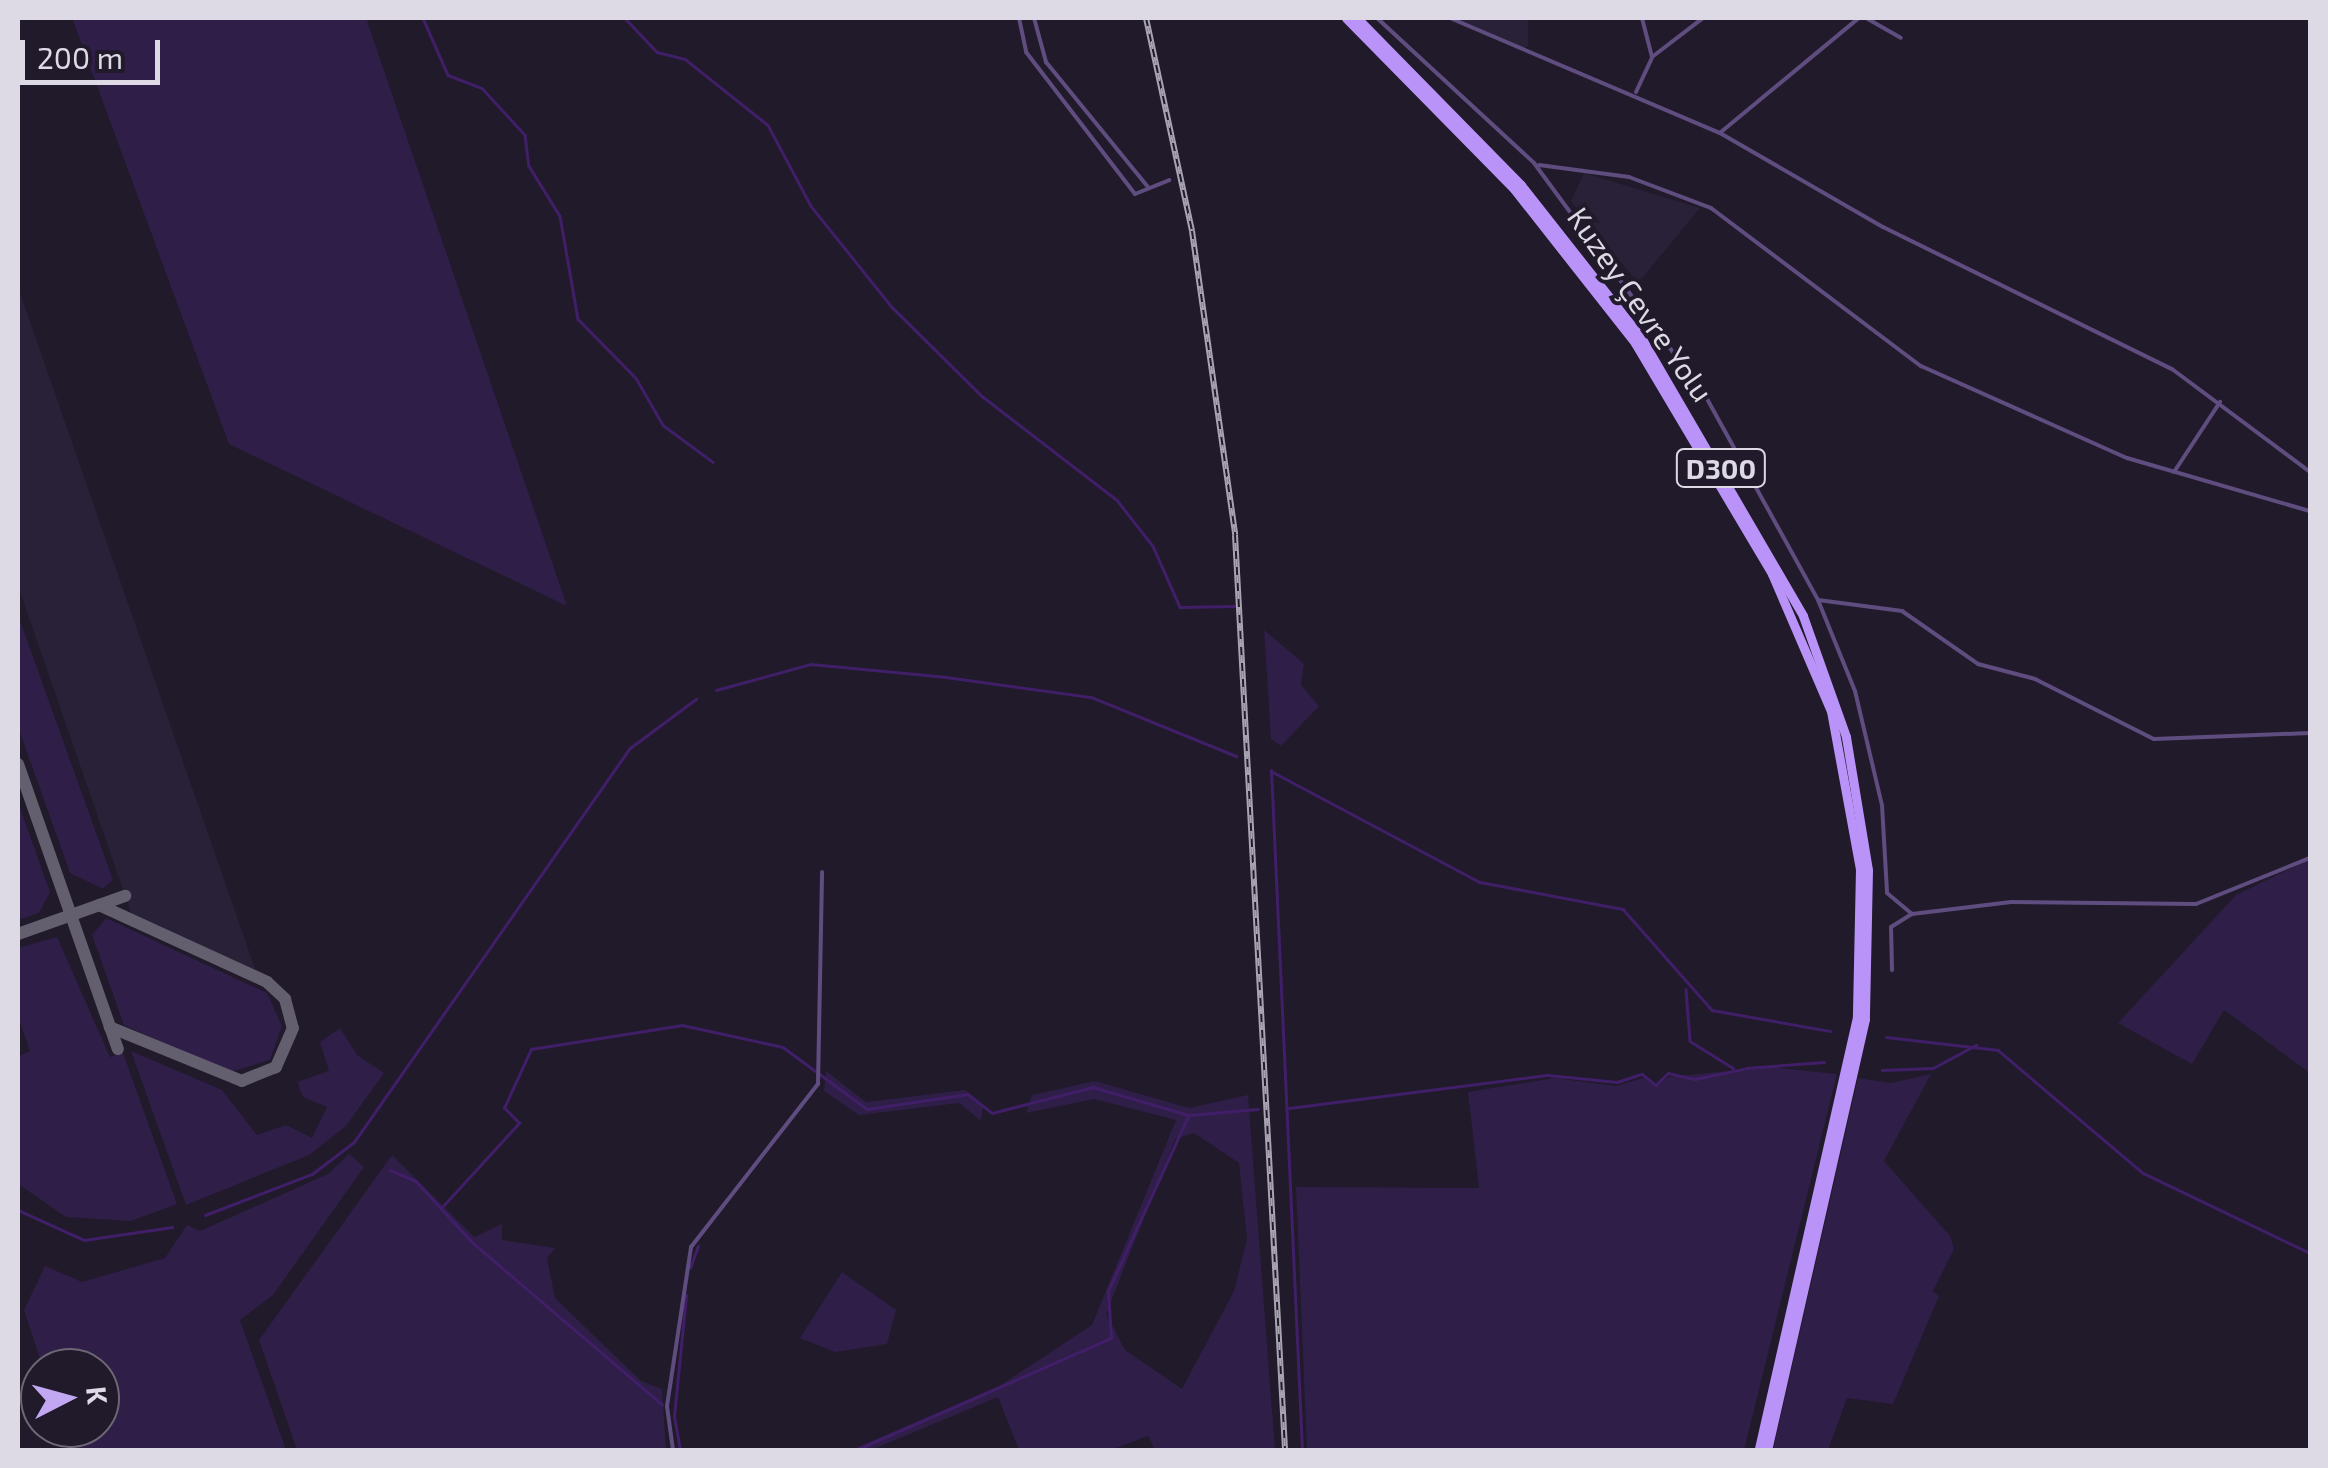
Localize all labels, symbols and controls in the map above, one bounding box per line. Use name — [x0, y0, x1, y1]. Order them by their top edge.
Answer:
scale bar — [25, 20, 165, 82]
text: 200 m — [37, 39, 123, 75]
street label: Kuzey Çevre Yolu — [1560, 199, 1722, 409]
road number: D300 — [1674, 445, 1768, 491]
north arrow — [20, 1348, 120, 1448]
text: K — [80, 1384, 116, 1406]

